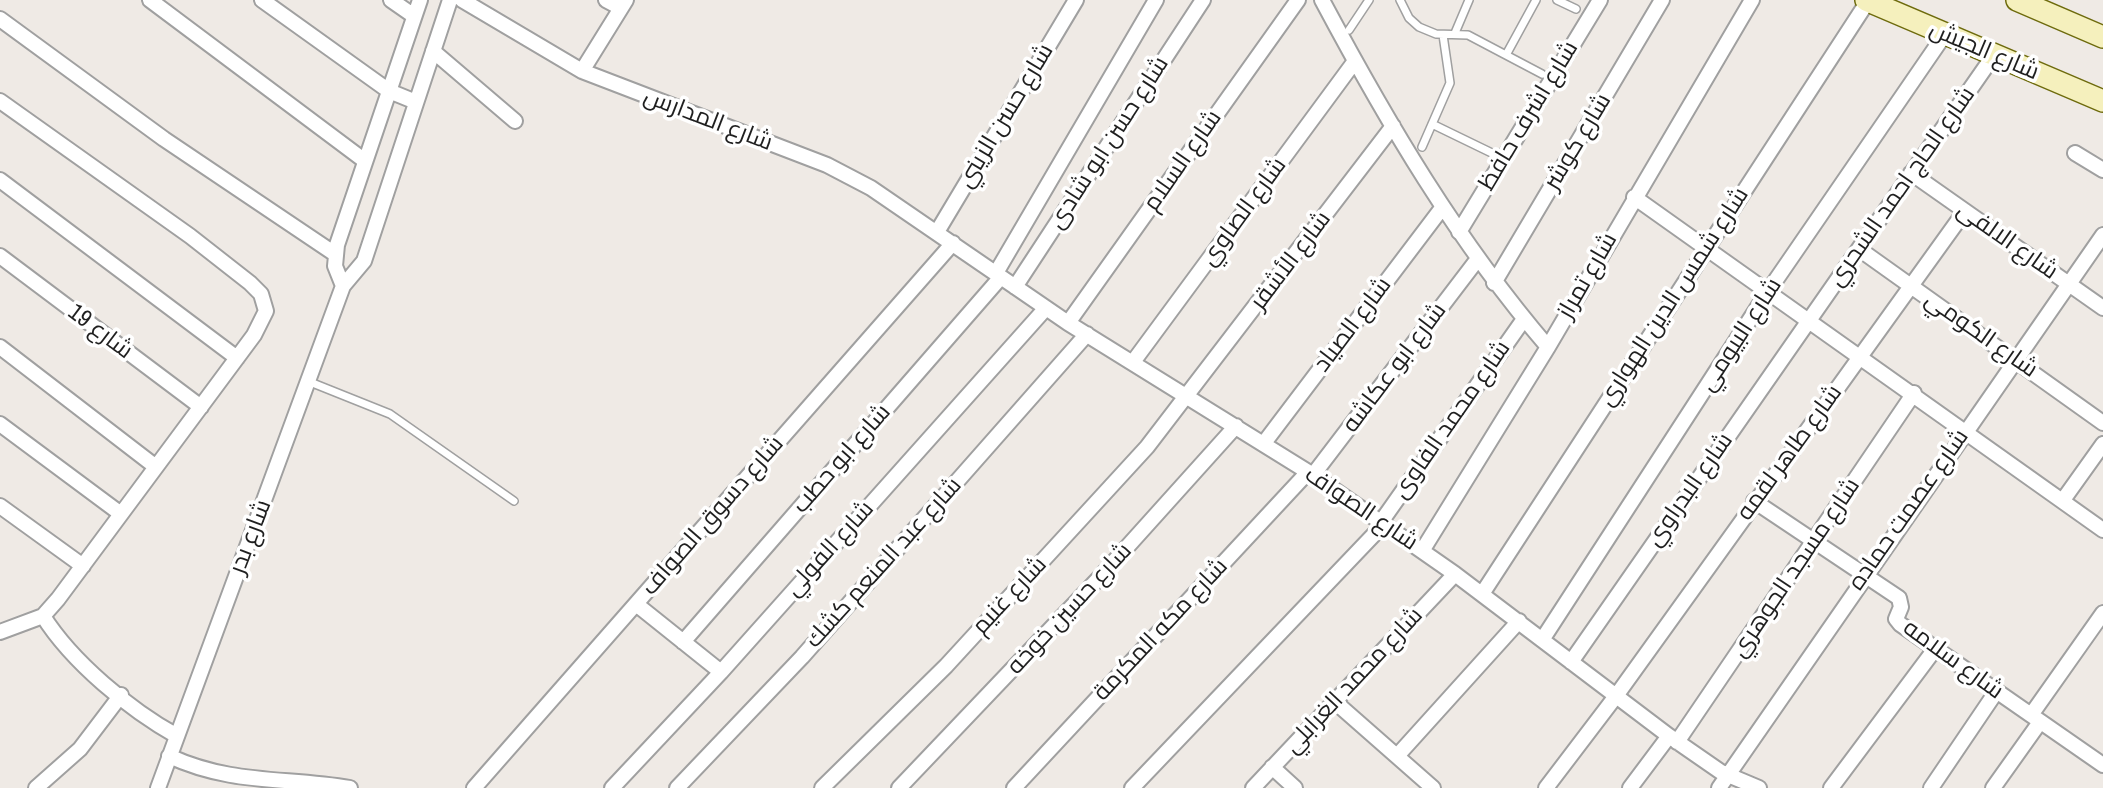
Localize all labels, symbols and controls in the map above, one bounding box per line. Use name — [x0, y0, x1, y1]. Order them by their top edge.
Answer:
street label: شارع الجيش — [1925, 15, 2043, 87]
street label: شارع اشرف حافظ — [1473, 36, 1585, 196]
street label: شارع حسن الزيني — [952, 39, 1060, 193]
street label: شارع حسن ابو شادى — [1042, 51, 1176, 235]
street label: شارع المدارس — [639, 82, 777, 158]
street label: شارع الحاج احمد الشحري — [1822, 82, 1982, 292]
street label: شارع كوشر — [1538, 89, 1618, 195]
street label: شارع السلام — [1138, 105, 1228, 217]
street label: شارع الصاوي — [1195, 152, 1293, 272]
street label: شارع شمس الدين الهواري — [1592, 182, 1756, 412]
street label: شارع الالفى — [1951, 196, 2063, 286]
street label: شارع الأشقر — [1245, 206, 1337, 316]
street label: شارع تمراز — [1552, 228, 1624, 324]
street label: شارع الصياد — [1308, 272, 1398, 378]
street label: شارع البيومي — [1694, 273, 1788, 397]
street label: شارع الكومي — [1919, 286, 2043, 384]
street label: شارع ابو عكاشه — [1337, 297, 1453, 439]
street label: شارع 19 — [62, 298, 138, 366]
street label: شارع محمد الفاوى — [1387, 335, 1517, 505]
street label: شارع طاهر لقمه — [1731, 380, 1849, 526]
street label: شارع ابو حطب — [787, 399, 897, 519]
street label: شارع عصمت حماده — [1843, 424, 1975, 596]
street label: شارع البدراوي — [1640, 428, 1740, 552]
street label: شارع دسوق الصواف — [636, 430, 790, 602]
street label: شارع الصواف — [1299, 461, 1423, 557]
street label: شارع عبد المنعم كشك — [800, 472, 968, 654]
street label: شارع مسجد الجوهري — [1725, 473, 1867, 663]
street label: شارع الفولي — [780, 495, 880, 603]
street label: شارع بدر — [224, 496, 278, 578]
street label: شارع حسين خوخه — [1002, 537, 1138, 681]
street label: شارع غنيم — [967, 551, 1053, 641]
street label: شارع مكه المكرمة — [1088, 553, 1234, 707]
street label: شارع محمد الغرابلي — [1279, 602, 1429, 760]
street label: شارع سلامه — [1897, 614, 2009, 706]

